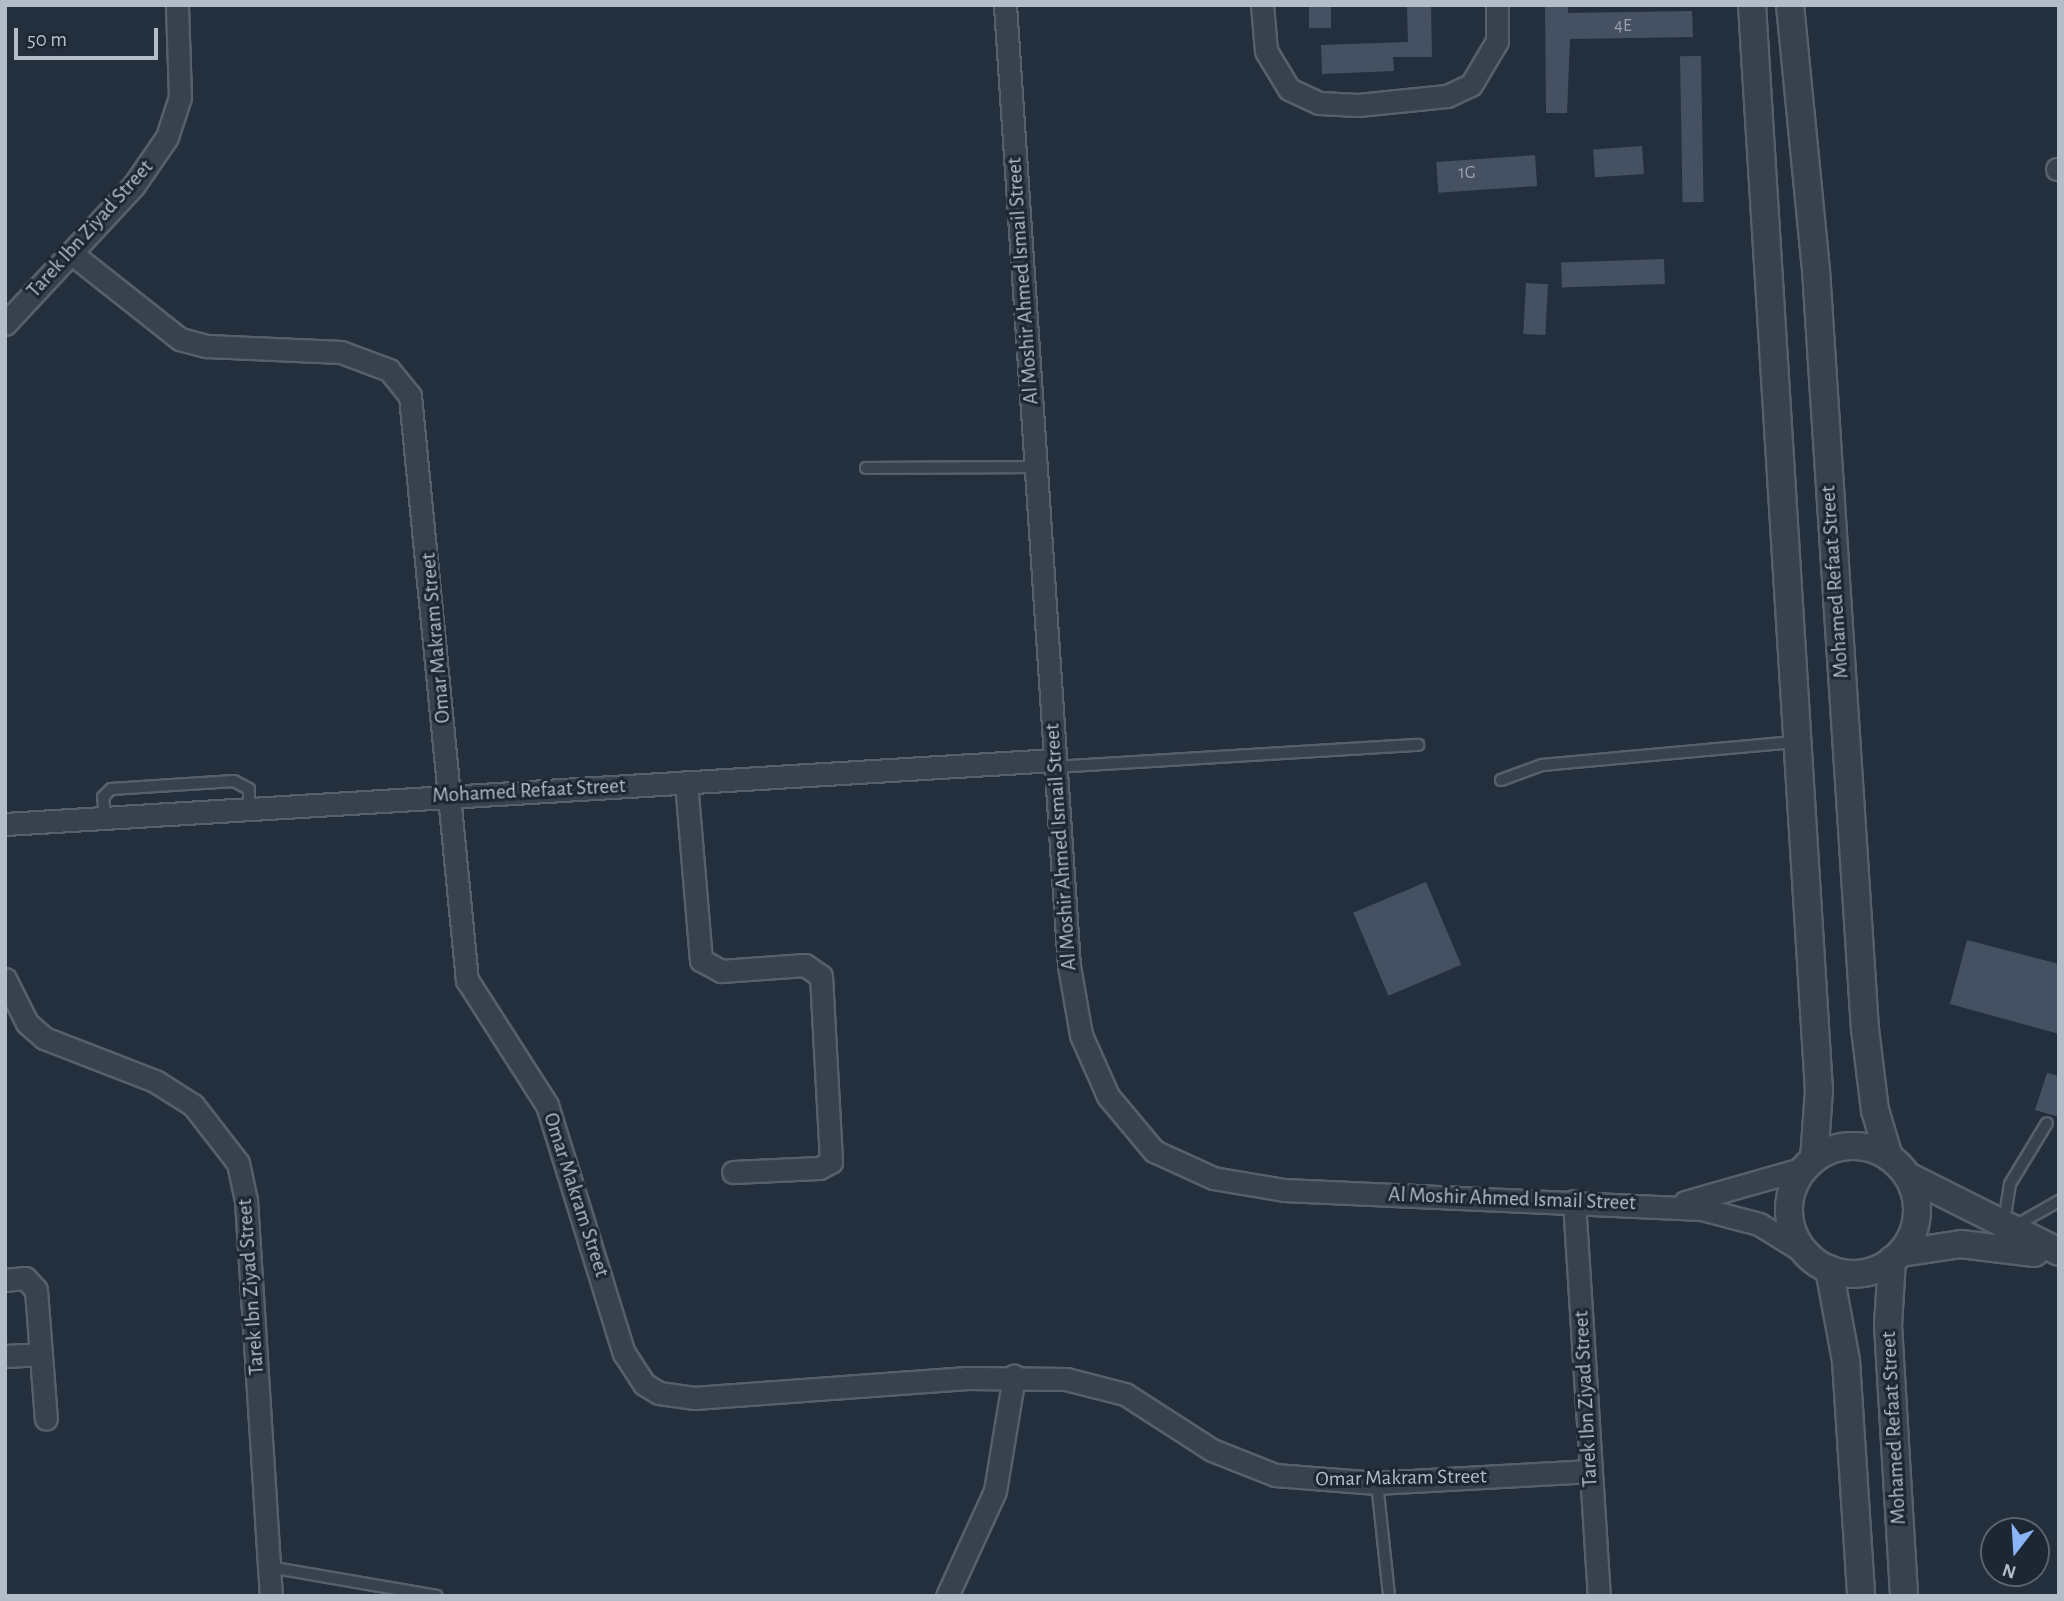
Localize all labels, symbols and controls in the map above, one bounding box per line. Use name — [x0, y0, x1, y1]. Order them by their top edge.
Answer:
scale bar — [18, 14, 161, 58]
house number: 4E — [1614, 15, 1632, 37]
text: 50 m — [27, 29, 67, 50]
street label: Tarek Ibn Ziyad Street — [22, 155, 158, 303]
street label: Al Moshir Ahmed Ismail Street — [1002, 157, 1044, 405]
house number: 1G — [1459, 162, 1475, 184]
street label: Mohamed Refaat Street — [1816, 485, 1854, 679]
street label: Omar Makram Street — [416, 552, 456, 724]
street label: Al Moshir Ahmed Ismail Street — [1040, 723, 1082, 971]
street label: Mohamed Refaat Street — [432, 773, 626, 809]
street label: Omar Makram Street — [538, 1110, 614, 1280]
street label: Al Moshir Ahmed Ismail Street — [1388, 1182, 1636, 1216]
street label: Tarek Ibn Ziyad Street — [232, 1198, 270, 1376]
street label: Tarek Ibn Ziyad Street — [1569, 1310, 1603, 1488]
street label: Mohamed Refaat Street — [1876, 1331, 1912, 1525]
street label: Omar Makram Street — [1315, 1464, 1487, 1492]
north arrow — [1980, 1517, 2050, 1587]
text: N — [2000, 1560, 2018, 1582]

